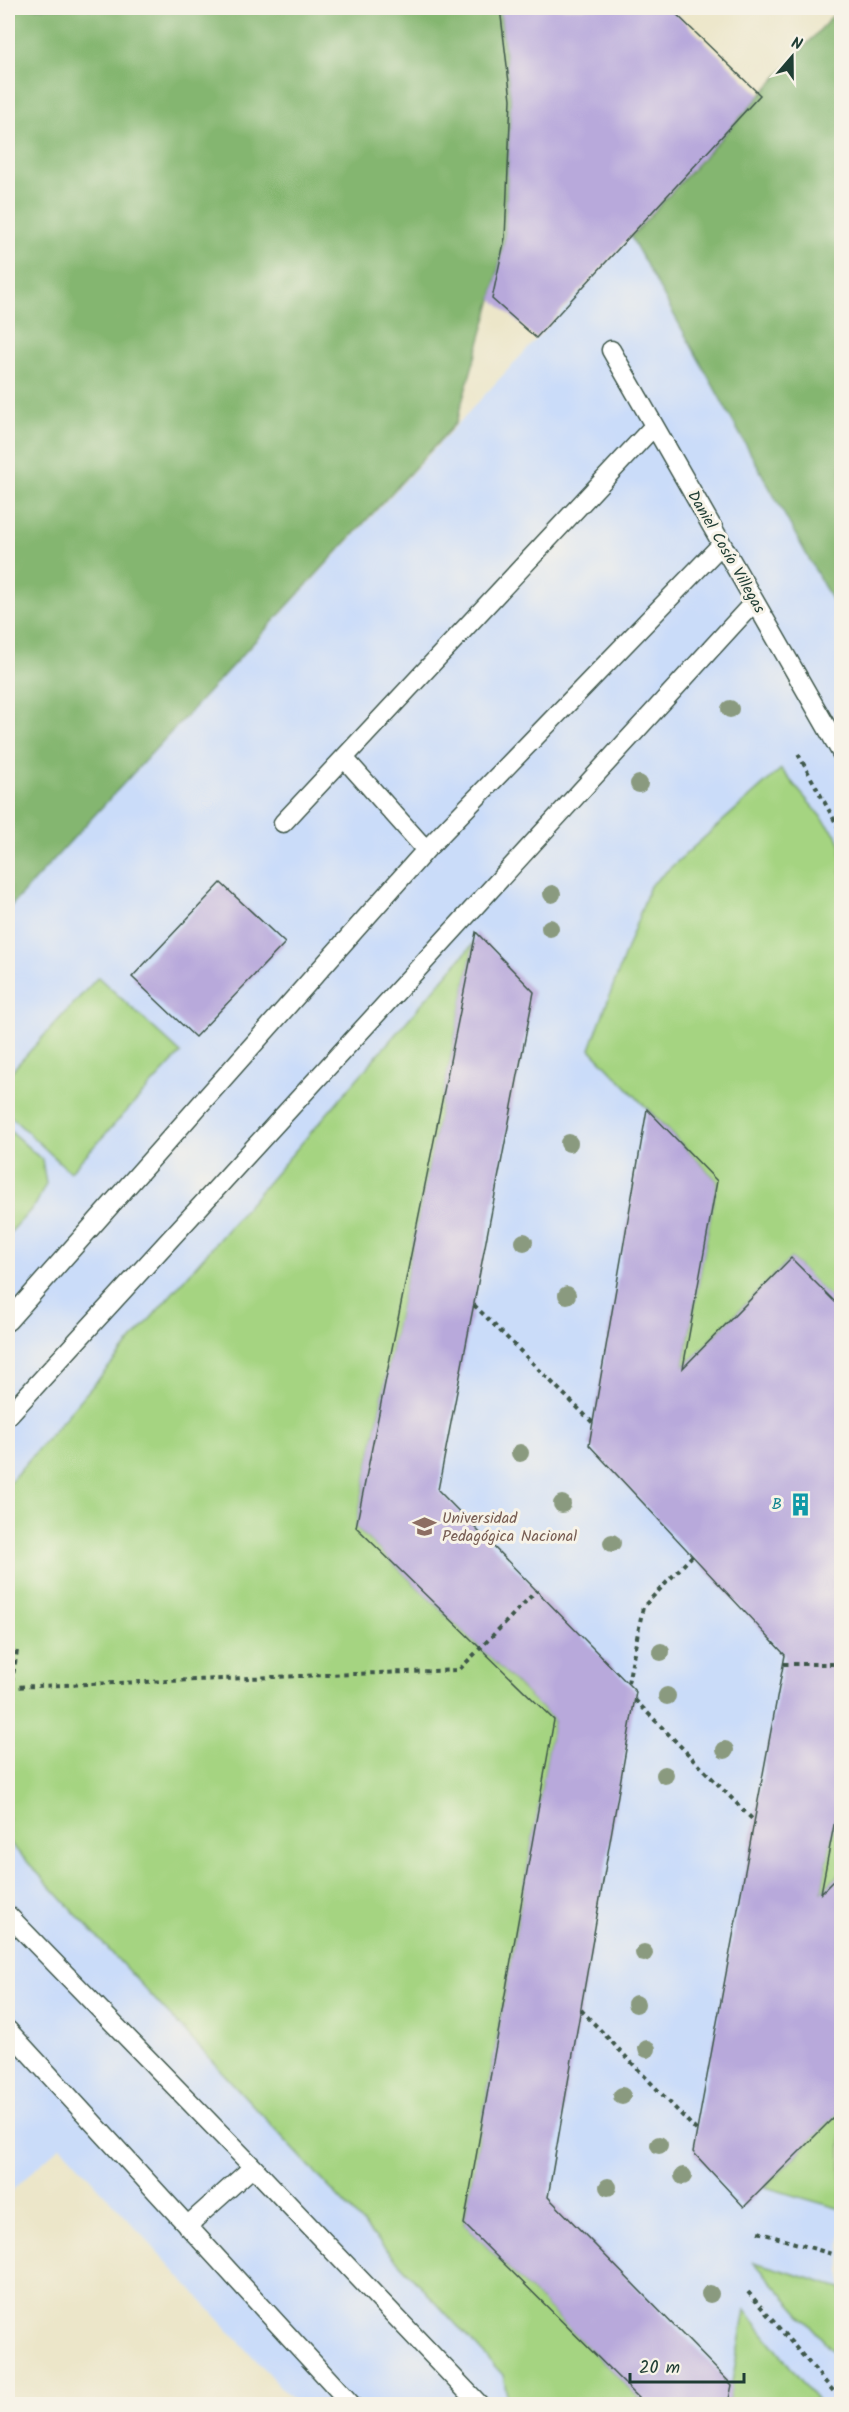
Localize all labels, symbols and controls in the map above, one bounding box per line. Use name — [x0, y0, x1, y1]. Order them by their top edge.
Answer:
north arrow — [762, 27, 822, 87]
text: N — [788, 31, 806, 58]
street label: Daniel Cosío Villegas — [681, 486, 771, 618]
building icon: B — [787, 1491, 813, 1517]
place label: B — [772, 1492, 782, 1517]
place label: Universidad Pedagógica Nacional — [442, 1506, 577, 1549]
school or university icon: Universidad Pedagógica Nacional — [411, 1514, 437, 1540]
scale bar — [630, 2346, 744, 2384]
text: 20 m — [639, 2354, 680, 2383]

